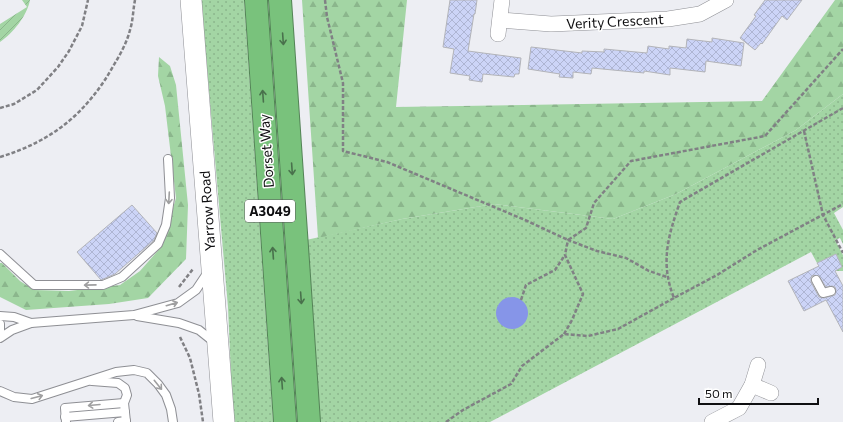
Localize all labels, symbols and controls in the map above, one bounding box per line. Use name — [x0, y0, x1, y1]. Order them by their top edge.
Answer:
street label: Verity Crescent — [566, 10, 664, 32]
one-way arrow — [279, 32, 286, 45]
one-way arrow — [259, 90, 266, 103]
street label: Dorset Way — [255, 113, 277, 189]
one-way arrow — [289, 162, 296, 175]
street label: Yarrow Road — [196, 170, 218, 252]
one-way arrow — [166, 191, 173, 204]
road number: A3049 — [245, 200, 295, 222]
one-way arrow — [270, 247, 277, 260]
one-way arrow — [84, 281, 97, 289]
one-way arrow — [297, 291, 304, 304]
one-way arrow — [165, 300, 178, 307]
one-way arrow — [279, 377, 286, 390]
one-way arrow — [153, 379, 162, 390]
scale bar — [699, 380, 818, 406]
text: 50 m — [705, 386, 733, 400]
one-way arrow — [31, 392, 44, 400]
one-way arrow — [88, 402, 101, 409]

